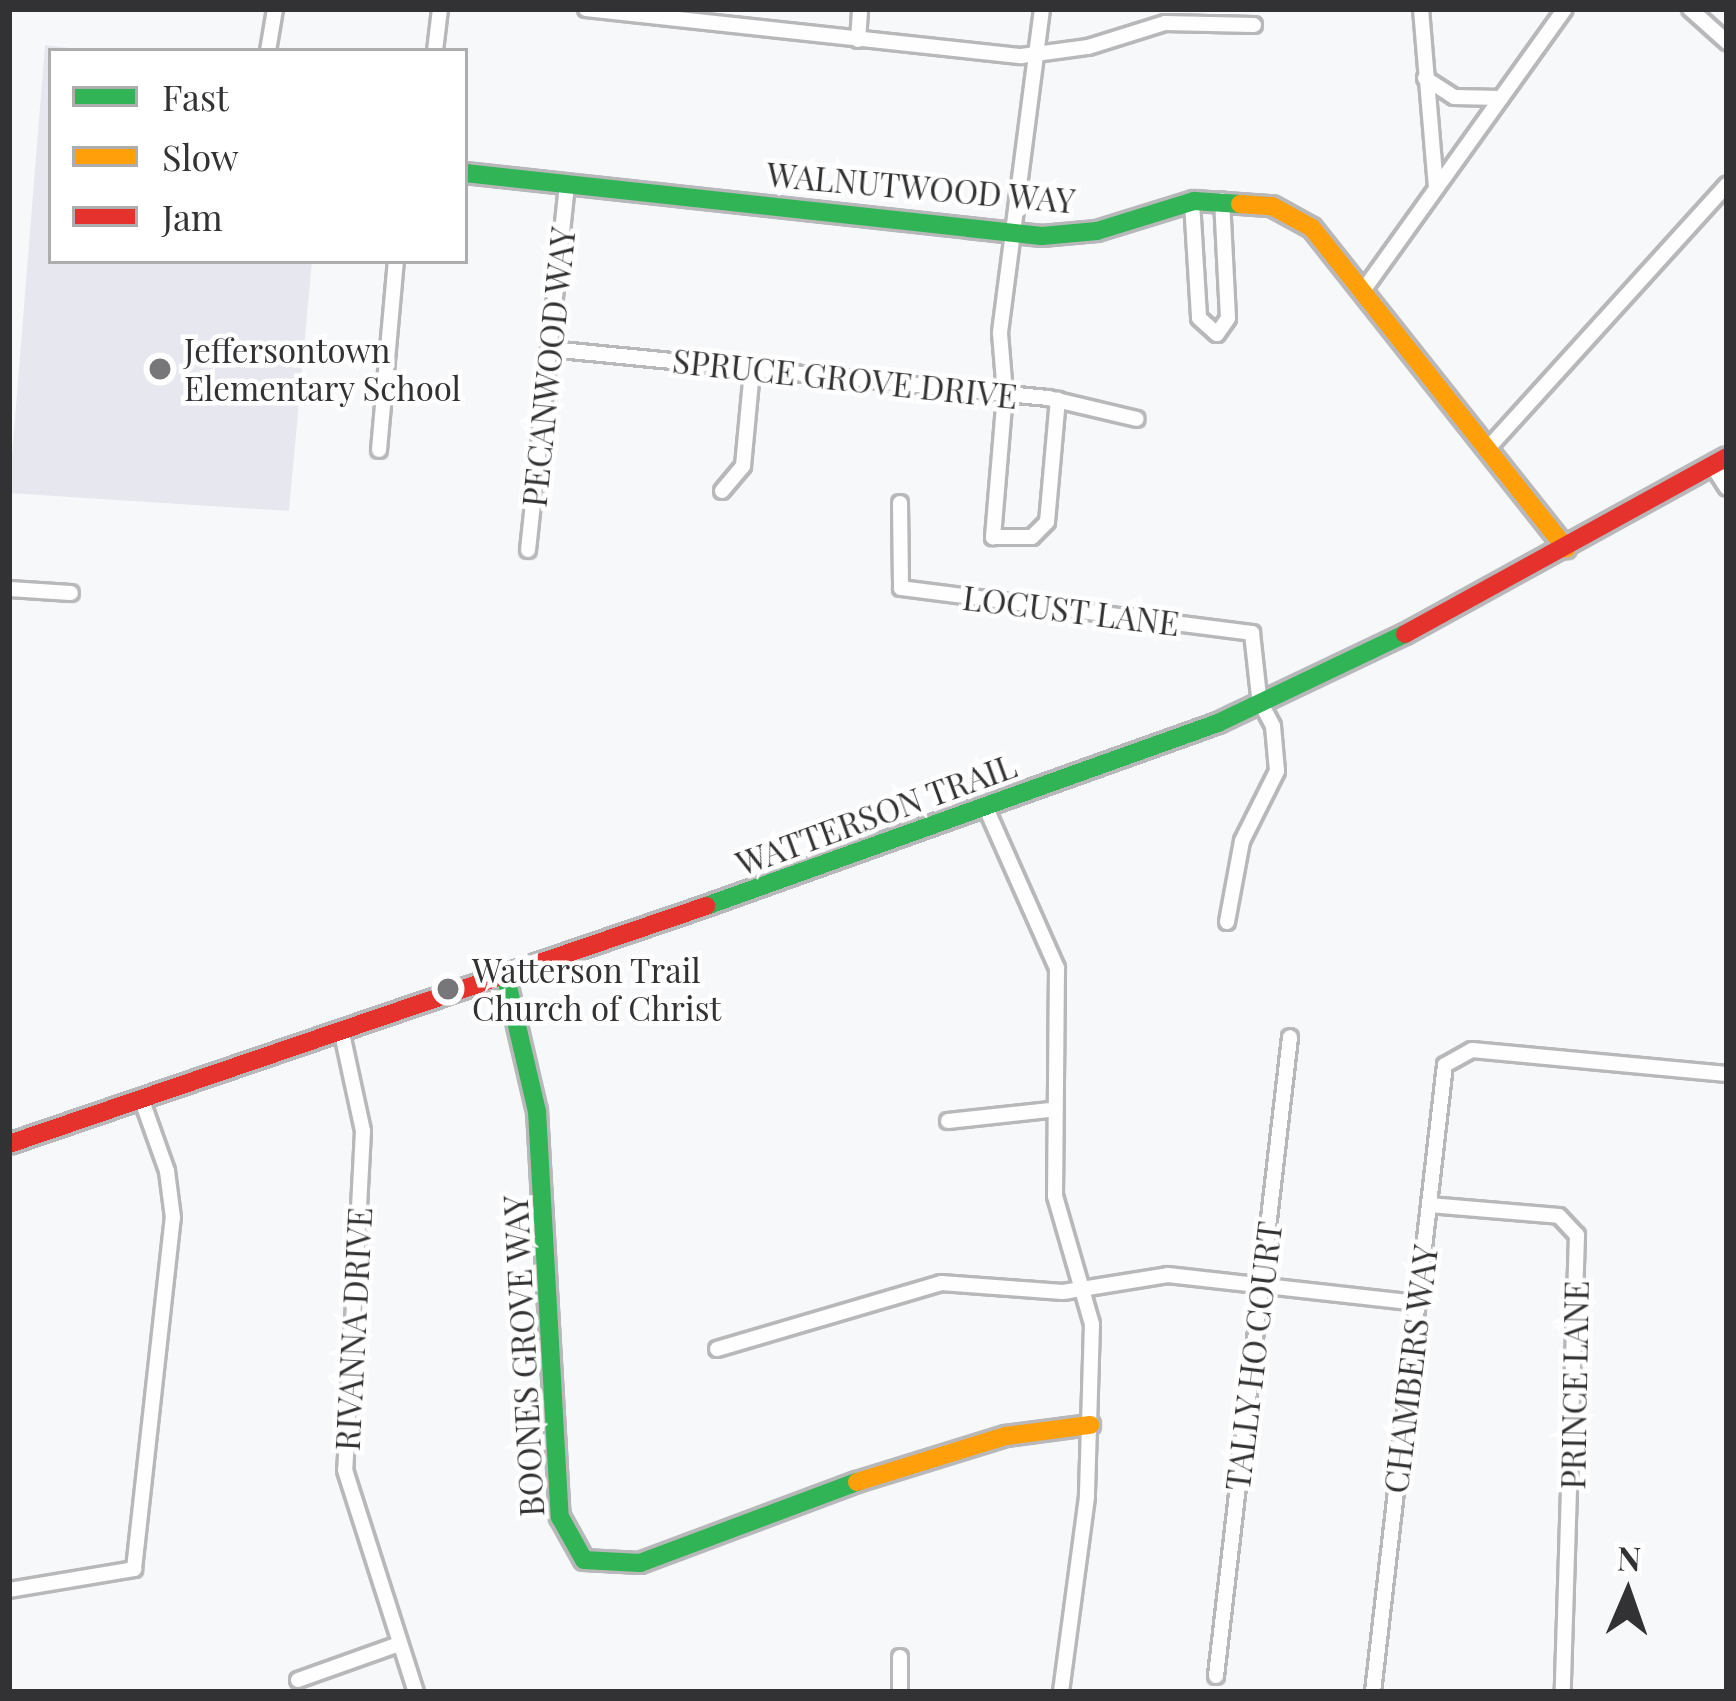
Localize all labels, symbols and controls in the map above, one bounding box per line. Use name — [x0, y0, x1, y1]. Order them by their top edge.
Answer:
legend — [48, 48, 468, 264]
text: Fast — [162, 72, 229, 120]
text: Slow — [162, 132, 239, 180]
street label: WALNUTWOOD WAY — [765, 154, 1077, 220]
text: Jam — [162, 192, 223, 240]
street label: PECANWOOD WAY — [514, 225, 582, 509]
place label: Jeffersontown Elementary School — [184, 330, 462, 408]
street label: SPRUCE GROVE DRIVE — [671, 340, 1019, 416]
marker: Jeffersontown Elementary School — [147, 356, 173, 382]
street label: LOCUST LANE — [960, 577, 1182, 643]
street label: WATTERSON TRAIL — [730, 745, 1022, 883]
place label: Watterson Trail Church of Christ — [472, 950, 721, 1028]
marker: Watterson Trail Church of Christ — [435, 976, 461, 1002]
street label: BOONES GROVE WAY — [495, 1194, 551, 1518]
street label: RIVANNA DRIVE — [327, 1206, 379, 1452]
street label: TALLY HO COURT — [1217, 1219, 1289, 1493]
street label: CHAMBERS WAY — [1375, 1242, 1445, 1496]
street label: PRINCE LANE — [1552, 1280, 1596, 1490]
north arrow — [1568, 1533, 1688, 1653]
text: N — [1617, 1535, 1642, 1579]

